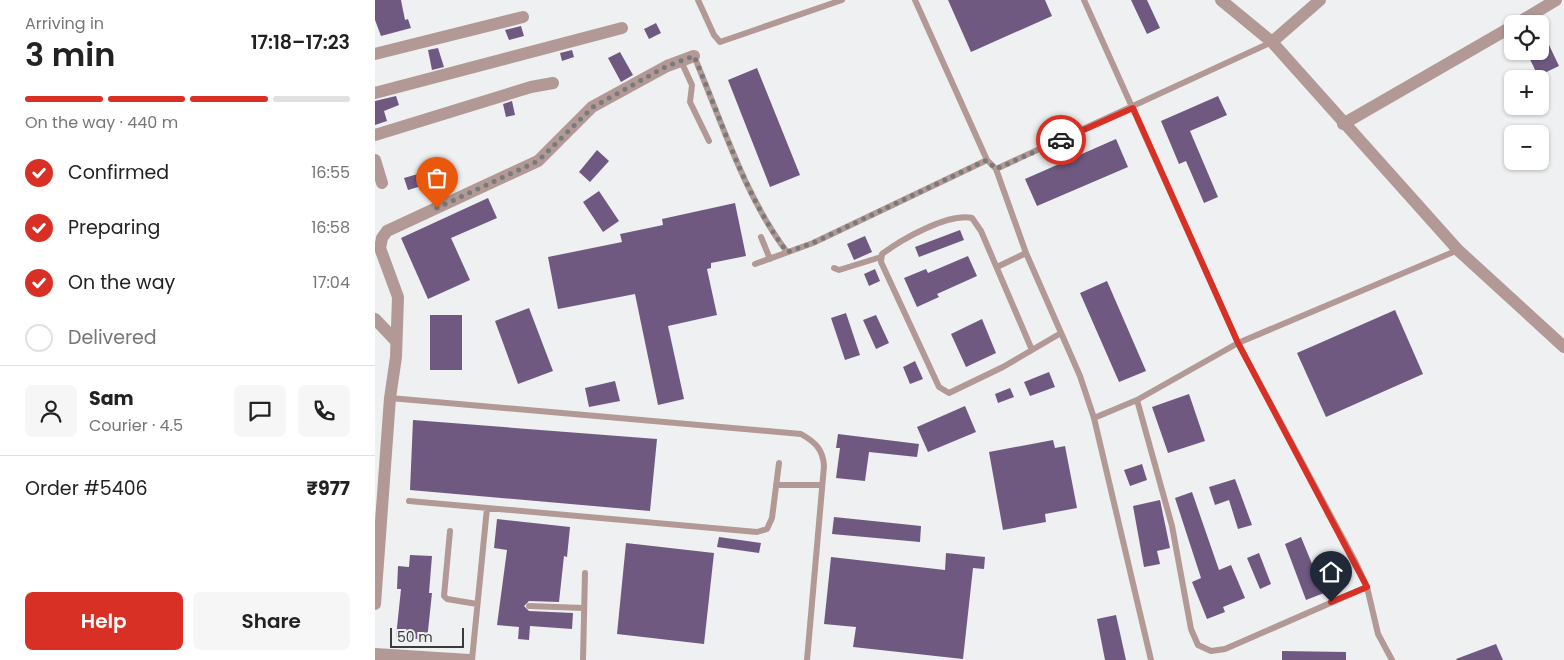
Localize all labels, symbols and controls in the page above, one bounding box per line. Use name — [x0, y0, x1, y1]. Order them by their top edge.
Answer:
text: Arriving in — [25, 12, 104, 35]
map controls — [1504, 15, 1549, 170]
button: locate — [1504, 15, 1549, 60]
text: 17:18–17:23 — [251, 29, 350, 56]
text: 3 min — [25, 32, 115, 77]
button: + — [1504, 70, 1549, 115]
text: On the way · 440 m — [25, 111, 178, 134]
courier — [1036, 115, 1086, 165]
button: − — [1504, 125, 1549, 170]
icon: car — [1047, 126, 1075, 154]
pin — [416, 157, 458, 208]
icon: check — [25, 159, 53, 187]
text: Confirmed — [68, 159, 169, 186]
text: 16:55 — [311, 161, 350, 184]
icon: bag — [423, 164, 451, 192]
icon: check — [25, 214, 53, 242]
text: Preparing — [68, 214, 160, 241]
text: 16:58 — [311, 216, 350, 239]
icon: check — [25, 269, 53, 297]
text: On the way — [68, 269, 175, 296]
text: 17:04 — [313, 271, 350, 294]
text: Delivered — [68, 324, 157, 351]
button: person — [25, 385, 77, 437]
text: Sam — [89, 385, 134, 412]
button: chat — [234, 385, 286, 437]
button: phone — [298, 385, 350, 437]
text: Courier · 4.5 — [89, 414, 183, 437]
text: Order #5406 — [25, 475, 148, 502]
text: ₹977 — [307, 475, 350, 502]
pin — [1310, 551, 1352, 602]
icon: home — [1317, 558, 1345, 586]
button: Help — [25, 592, 183, 650]
button: Share — [193, 592, 350, 650]
scale bar — [390, 625, 464, 648]
text: 50 m — [397, 627, 433, 647]

